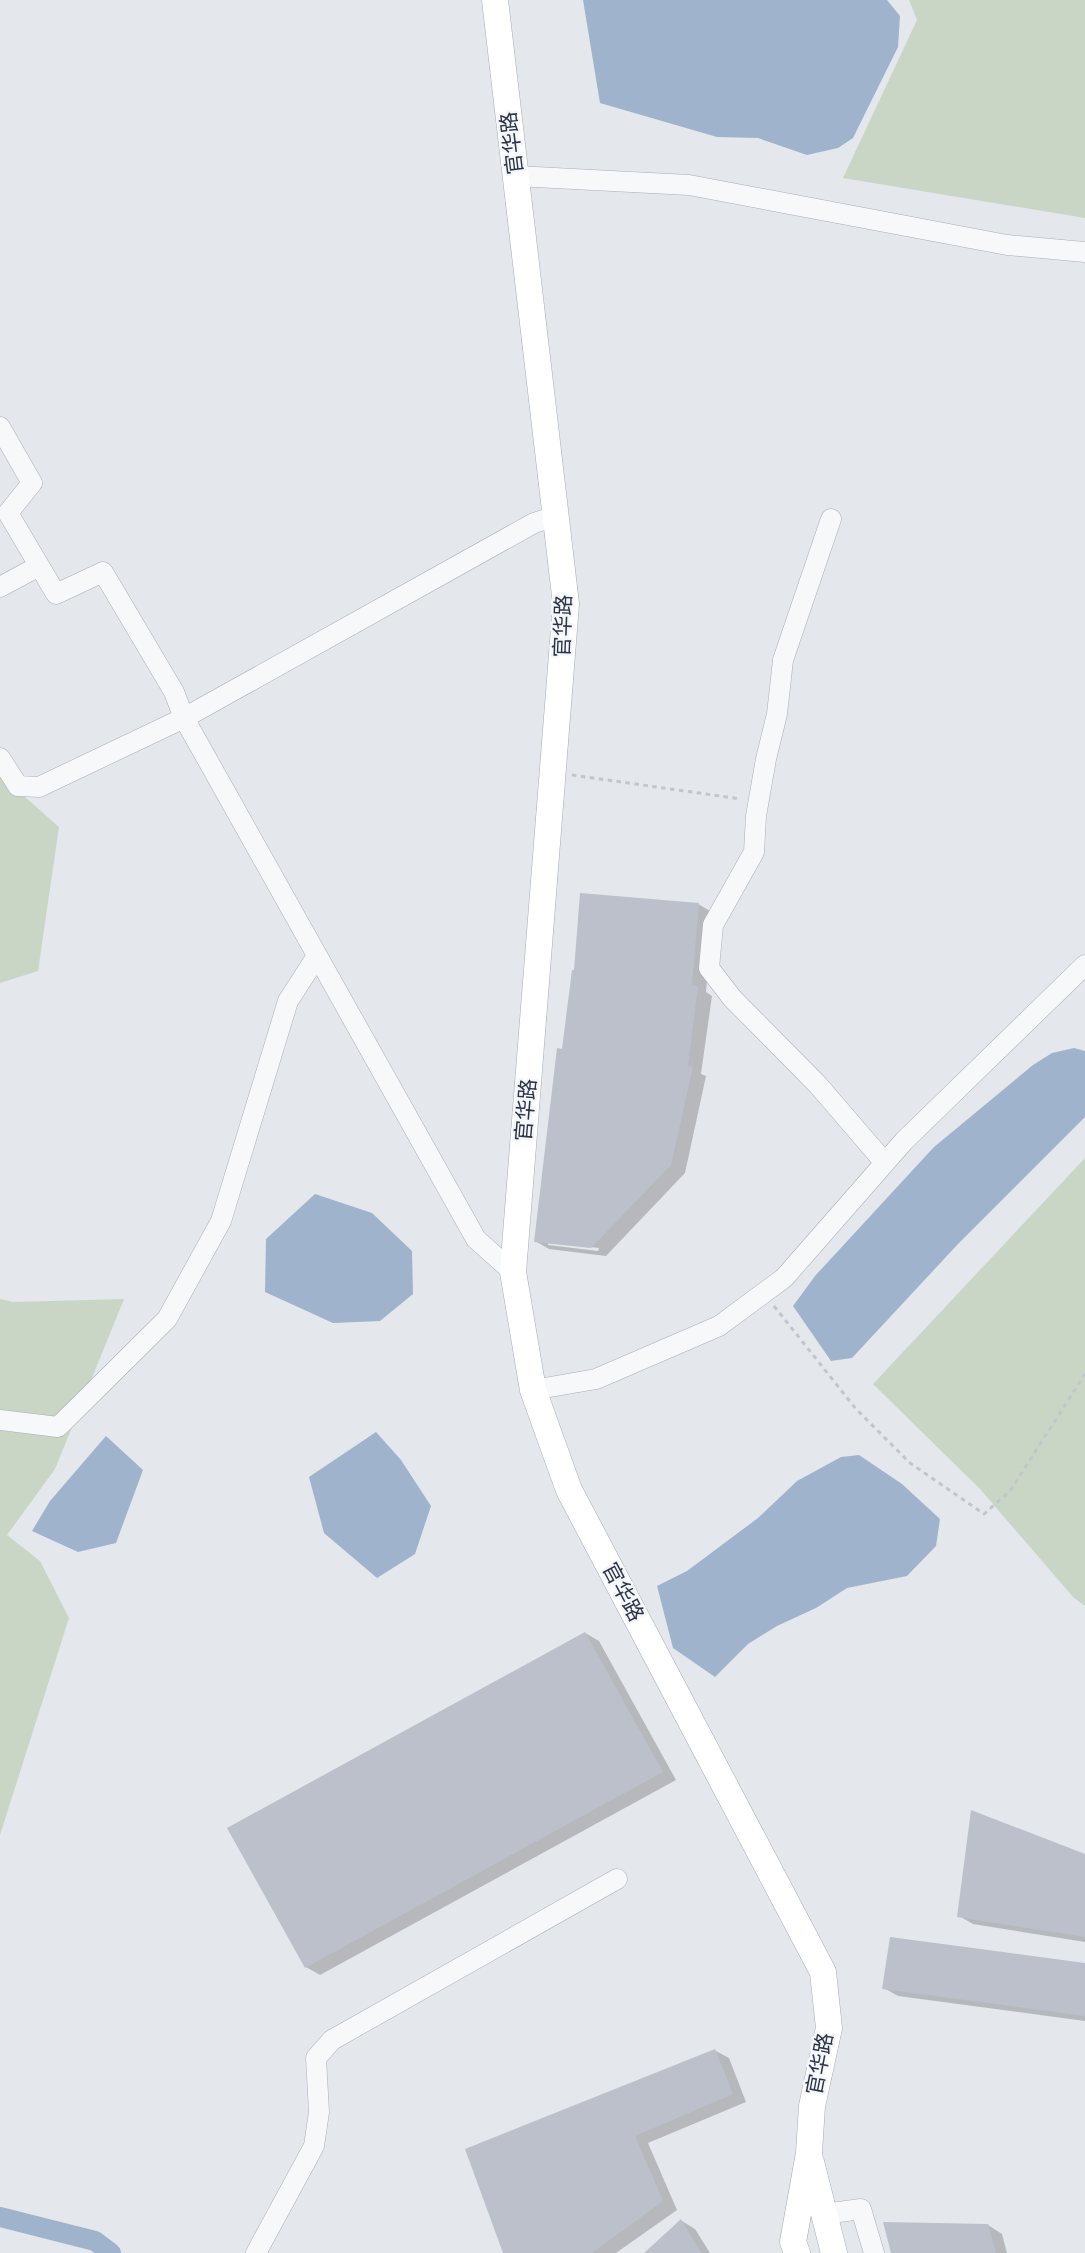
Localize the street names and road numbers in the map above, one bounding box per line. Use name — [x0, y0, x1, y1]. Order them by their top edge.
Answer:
street label: 官华路 — [496, 110, 528, 176]
street label: 官华路 — [550, 594, 576, 658]
street label: 官华路 — [511, 1078, 541, 1142]
street label: 官华路 — [598, 1559, 648, 1625]
street label: 官华路 — [802, 2031, 838, 2097]

